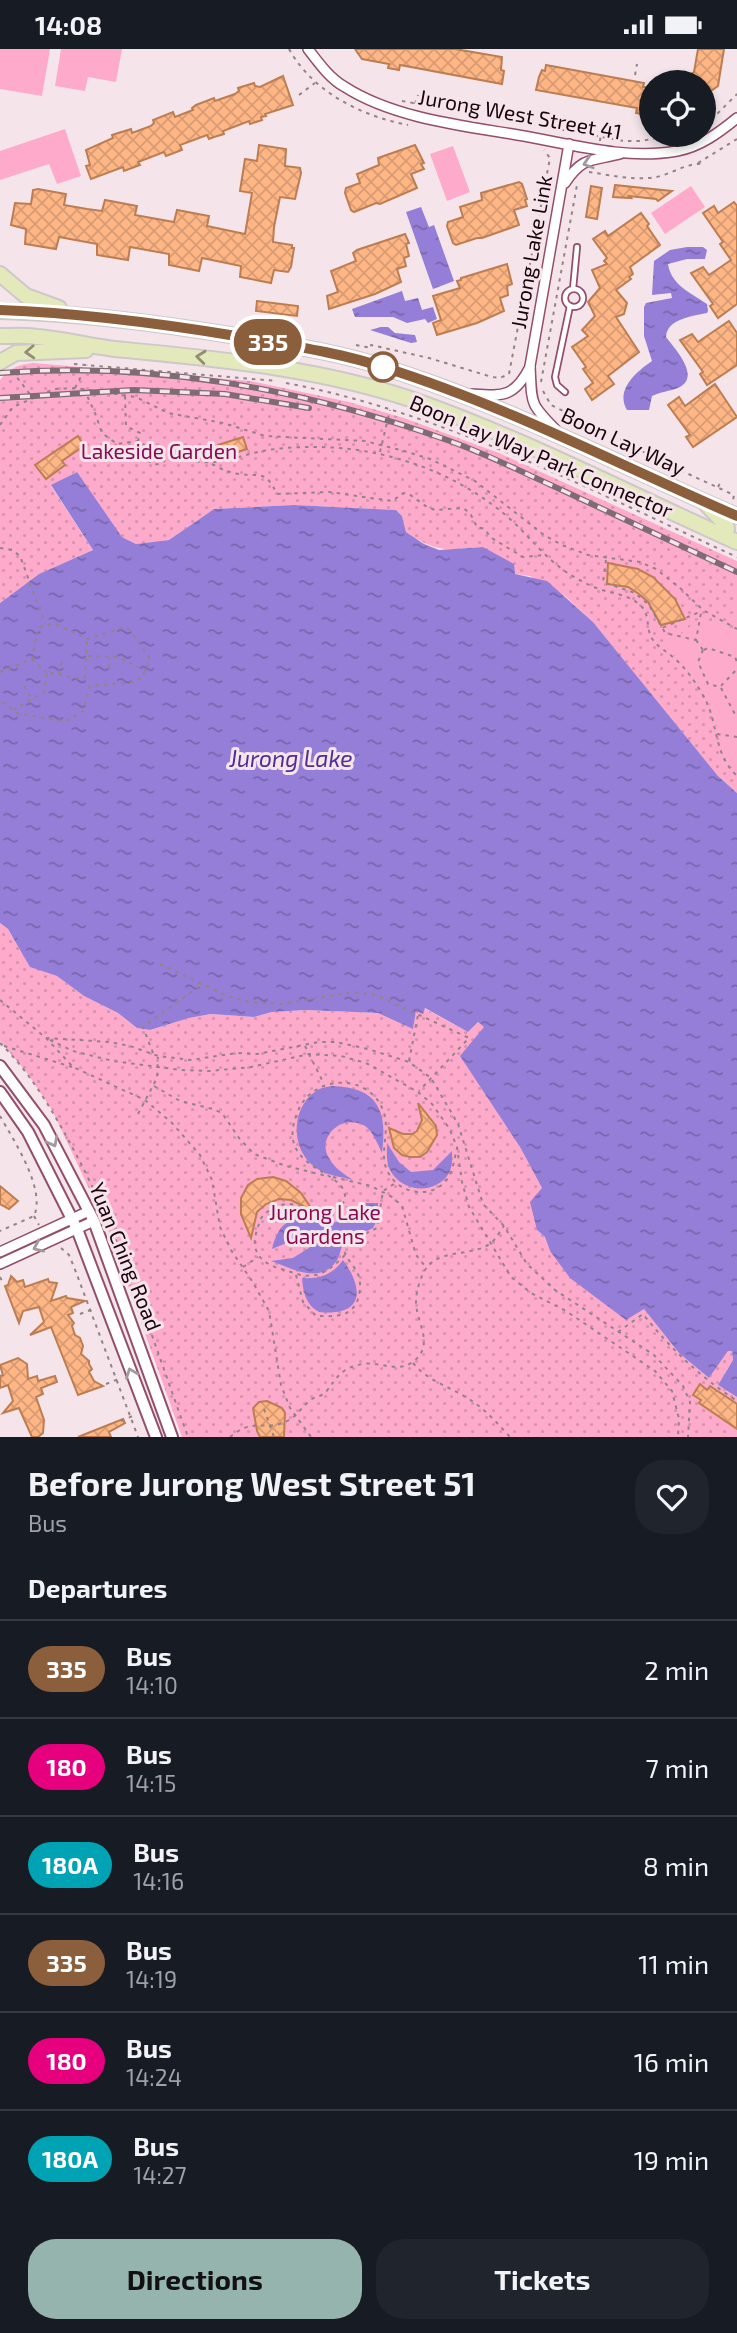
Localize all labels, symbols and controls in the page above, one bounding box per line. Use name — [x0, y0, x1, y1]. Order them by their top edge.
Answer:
text: 14:08 — [35, 9, 102, 40]
map controls — [639, 70, 716, 147]
button: locate — [639, 70, 716, 147]
street label: Jurong West Street 41 — [417, 83, 624, 144]
one-way arrow — [582, 155, 594, 169]
street label: Jurong Lake Link — [505, 173, 556, 330]
line badge: 335 — [228, 319, 308, 365]
text: 335 — [248, 327, 288, 356]
one-way arrow — [24, 345, 35, 360]
one-way arrow — [195, 350, 207, 365]
unlabelled marker — [368, 352, 398, 382]
street label: Boon Lay Way Park Connector — [406, 389, 677, 523]
street label: Boon Lay Way — [558, 401, 689, 480]
park label: Lakeside Garden — [81, 438, 237, 463]
water label: Jurong Lake — [228, 744, 353, 772]
one-way arrow — [45, 1135, 58, 1147]
street label: Yuan Ching Road — [85, 1179, 167, 1334]
park label: Jurong Lake Gardens — [269, 1199, 381, 1248]
one-way arrow — [33, 1239, 46, 1253]
one-way arrow — [126, 1368, 140, 1380]
button: heart — [635, 1460, 709, 1534]
text: Before Jurong West Street 51 — [28, 1463, 476, 1503]
text: Bus — [28, 1509, 67, 1537]
text: Departures — [28, 1572, 167, 1603]
text: Bus — [126, 1640, 172, 1671]
text: 335 — [46, 1654, 87, 1683]
text: 2 min — [644, 1654, 709, 1685]
text: 14:10 — [126, 1671, 178, 1699]
text: Bus — [126, 1738, 172, 1769]
text: 180 — [46, 1752, 87, 1781]
text: 7 min — [646, 1752, 709, 1783]
text: 14:15 — [126, 1769, 176, 1797]
text: Bus — [133, 1836, 179, 1867]
text: 180A — [42, 1850, 98, 1879]
text: 8 min — [643, 1850, 709, 1881]
text: 14:16 — [133, 1867, 184, 1895]
text: Bus — [126, 1934, 172, 1965]
text: 335 — [46, 1948, 87, 1977]
text: 11 min — [638, 1948, 709, 1979]
text: 14:19 — [126, 1965, 177, 1993]
text: Bus — [126, 2032, 172, 2063]
text: 180 — [46, 2046, 87, 2075]
text: 16 min — [634, 2046, 709, 2077]
text: 14:24 — [126, 2063, 182, 2091]
text: Bus — [133, 2130, 179, 2161]
text: 180A — [42, 2144, 98, 2173]
text: 19 min — [634, 2144, 709, 2175]
text: 14:27 — [133, 2161, 187, 2189]
button: Directions — [28, 2239, 362, 2319]
button: Tickets — [376, 2239, 709, 2319]

